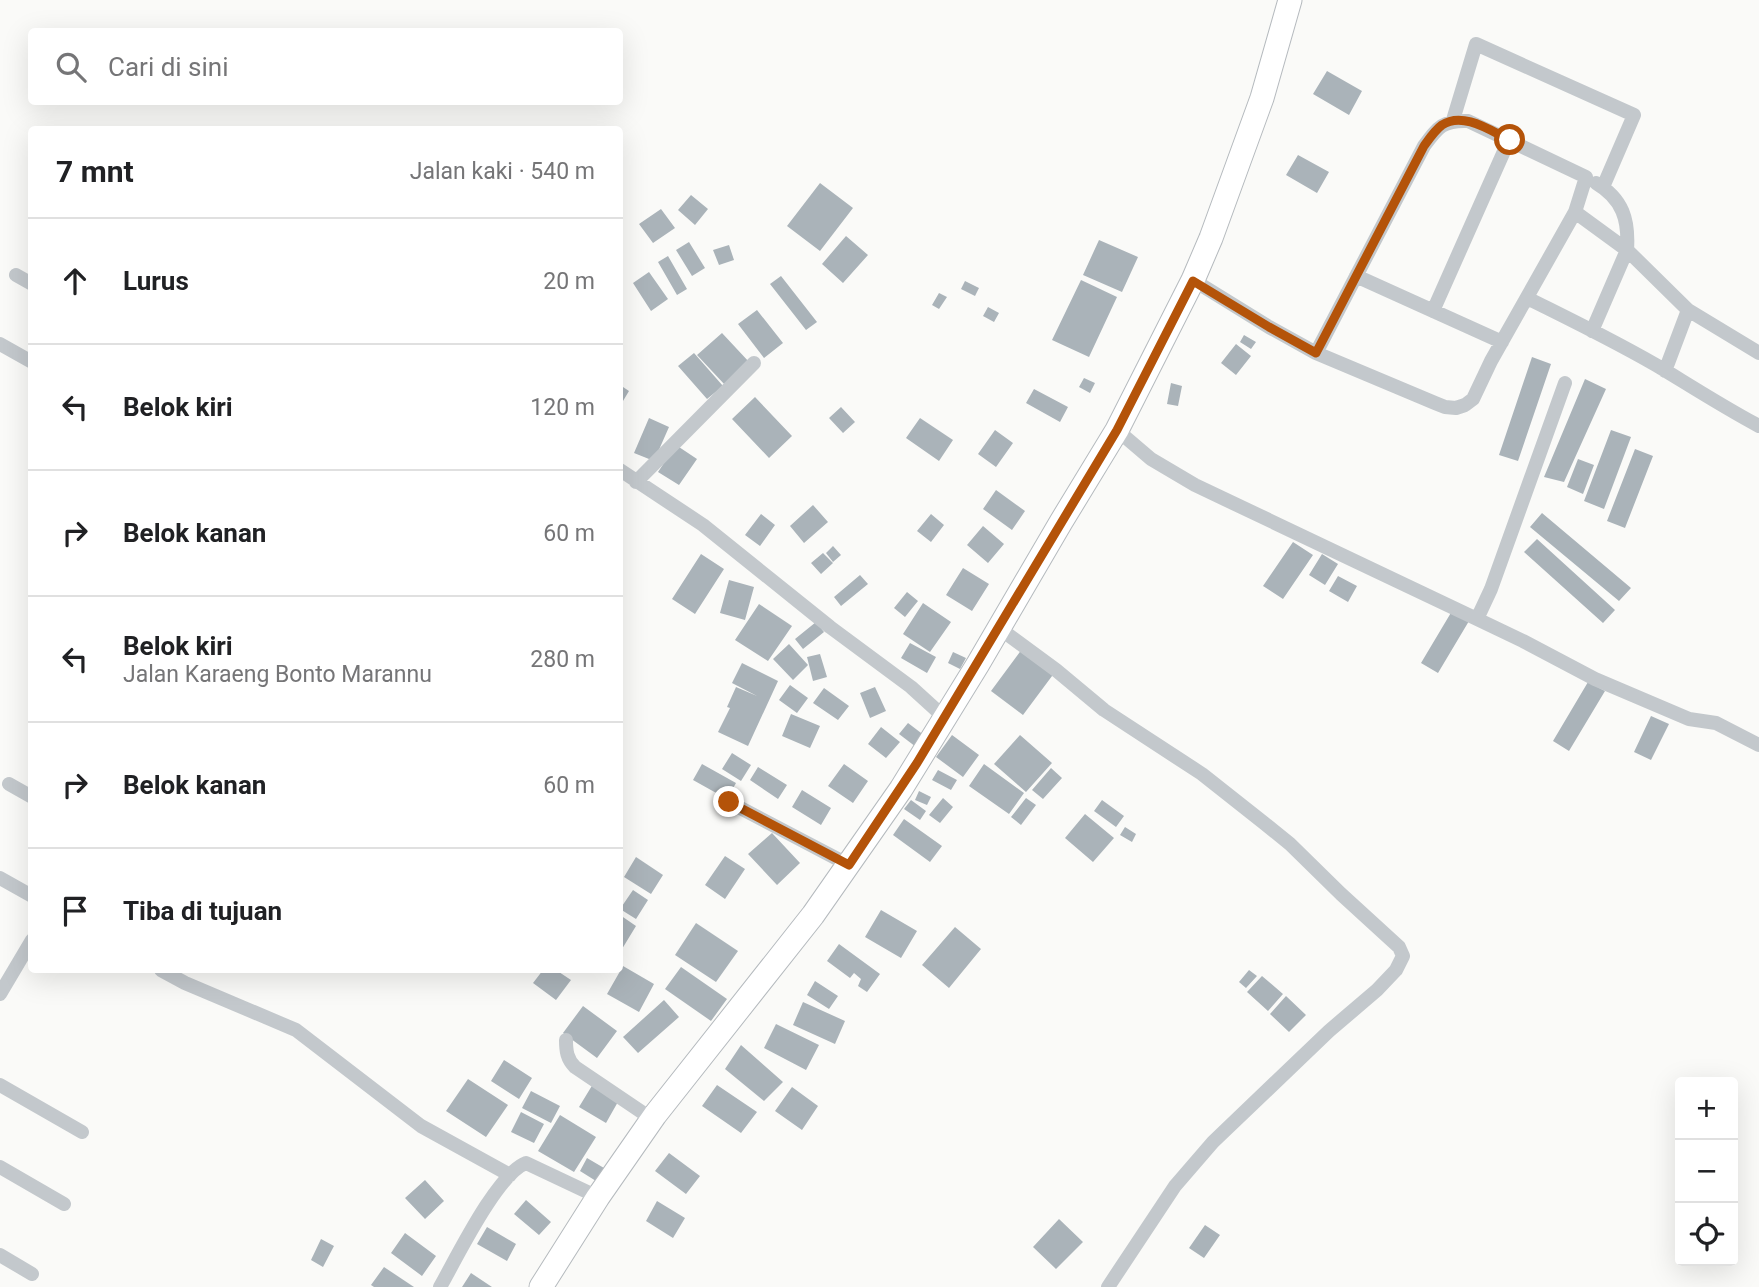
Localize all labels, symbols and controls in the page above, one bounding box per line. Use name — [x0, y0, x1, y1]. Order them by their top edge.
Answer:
search box — [28, 28, 623, 105]
icon: search — [52, 48, 90, 86]
text: Cari di sini — [108, 52, 229, 82]
route start — [1494, 124, 1525, 155]
text: 7 mnt — [56, 154, 134, 189]
text: Jalan kaki · 540 m — [410, 158, 595, 185]
icon: ahead — [56, 262, 94, 300]
text: Lurus — [123, 266, 189, 296]
text: 20 m — [543, 268, 595, 295]
icon: left — [56, 388, 94, 426]
text: Belok kiri — [123, 392, 233, 422]
text: 120 m — [530, 394, 595, 421]
icon: right — [56, 514, 94, 552]
text: Belok kanan — [123, 518, 266, 548]
text: 60 m — [543, 520, 595, 547]
text: Belok kiri — [123, 631, 233, 661]
icon: left — [56, 640, 94, 678]
text: 280 m — [530, 646, 595, 673]
text: Jalan Karaeng Bonto Marannu — [123, 661, 432, 688]
icon: right — [56, 766, 94, 804]
text: Belok kanan — [123, 770, 266, 800]
text: 60 m — [543, 772, 595, 799]
route end — [713, 786, 744, 817]
icon: arrive — [56, 892, 94, 930]
text: Tiba di tujuan — [123, 896, 282, 926]
map controls — [1675, 1077, 1738, 1266]
button: + — [1675, 1077, 1738, 1140]
button: − — [1675, 1140, 1738, 1203]
button: locate — [1675, 1203, 1738, 1266]

